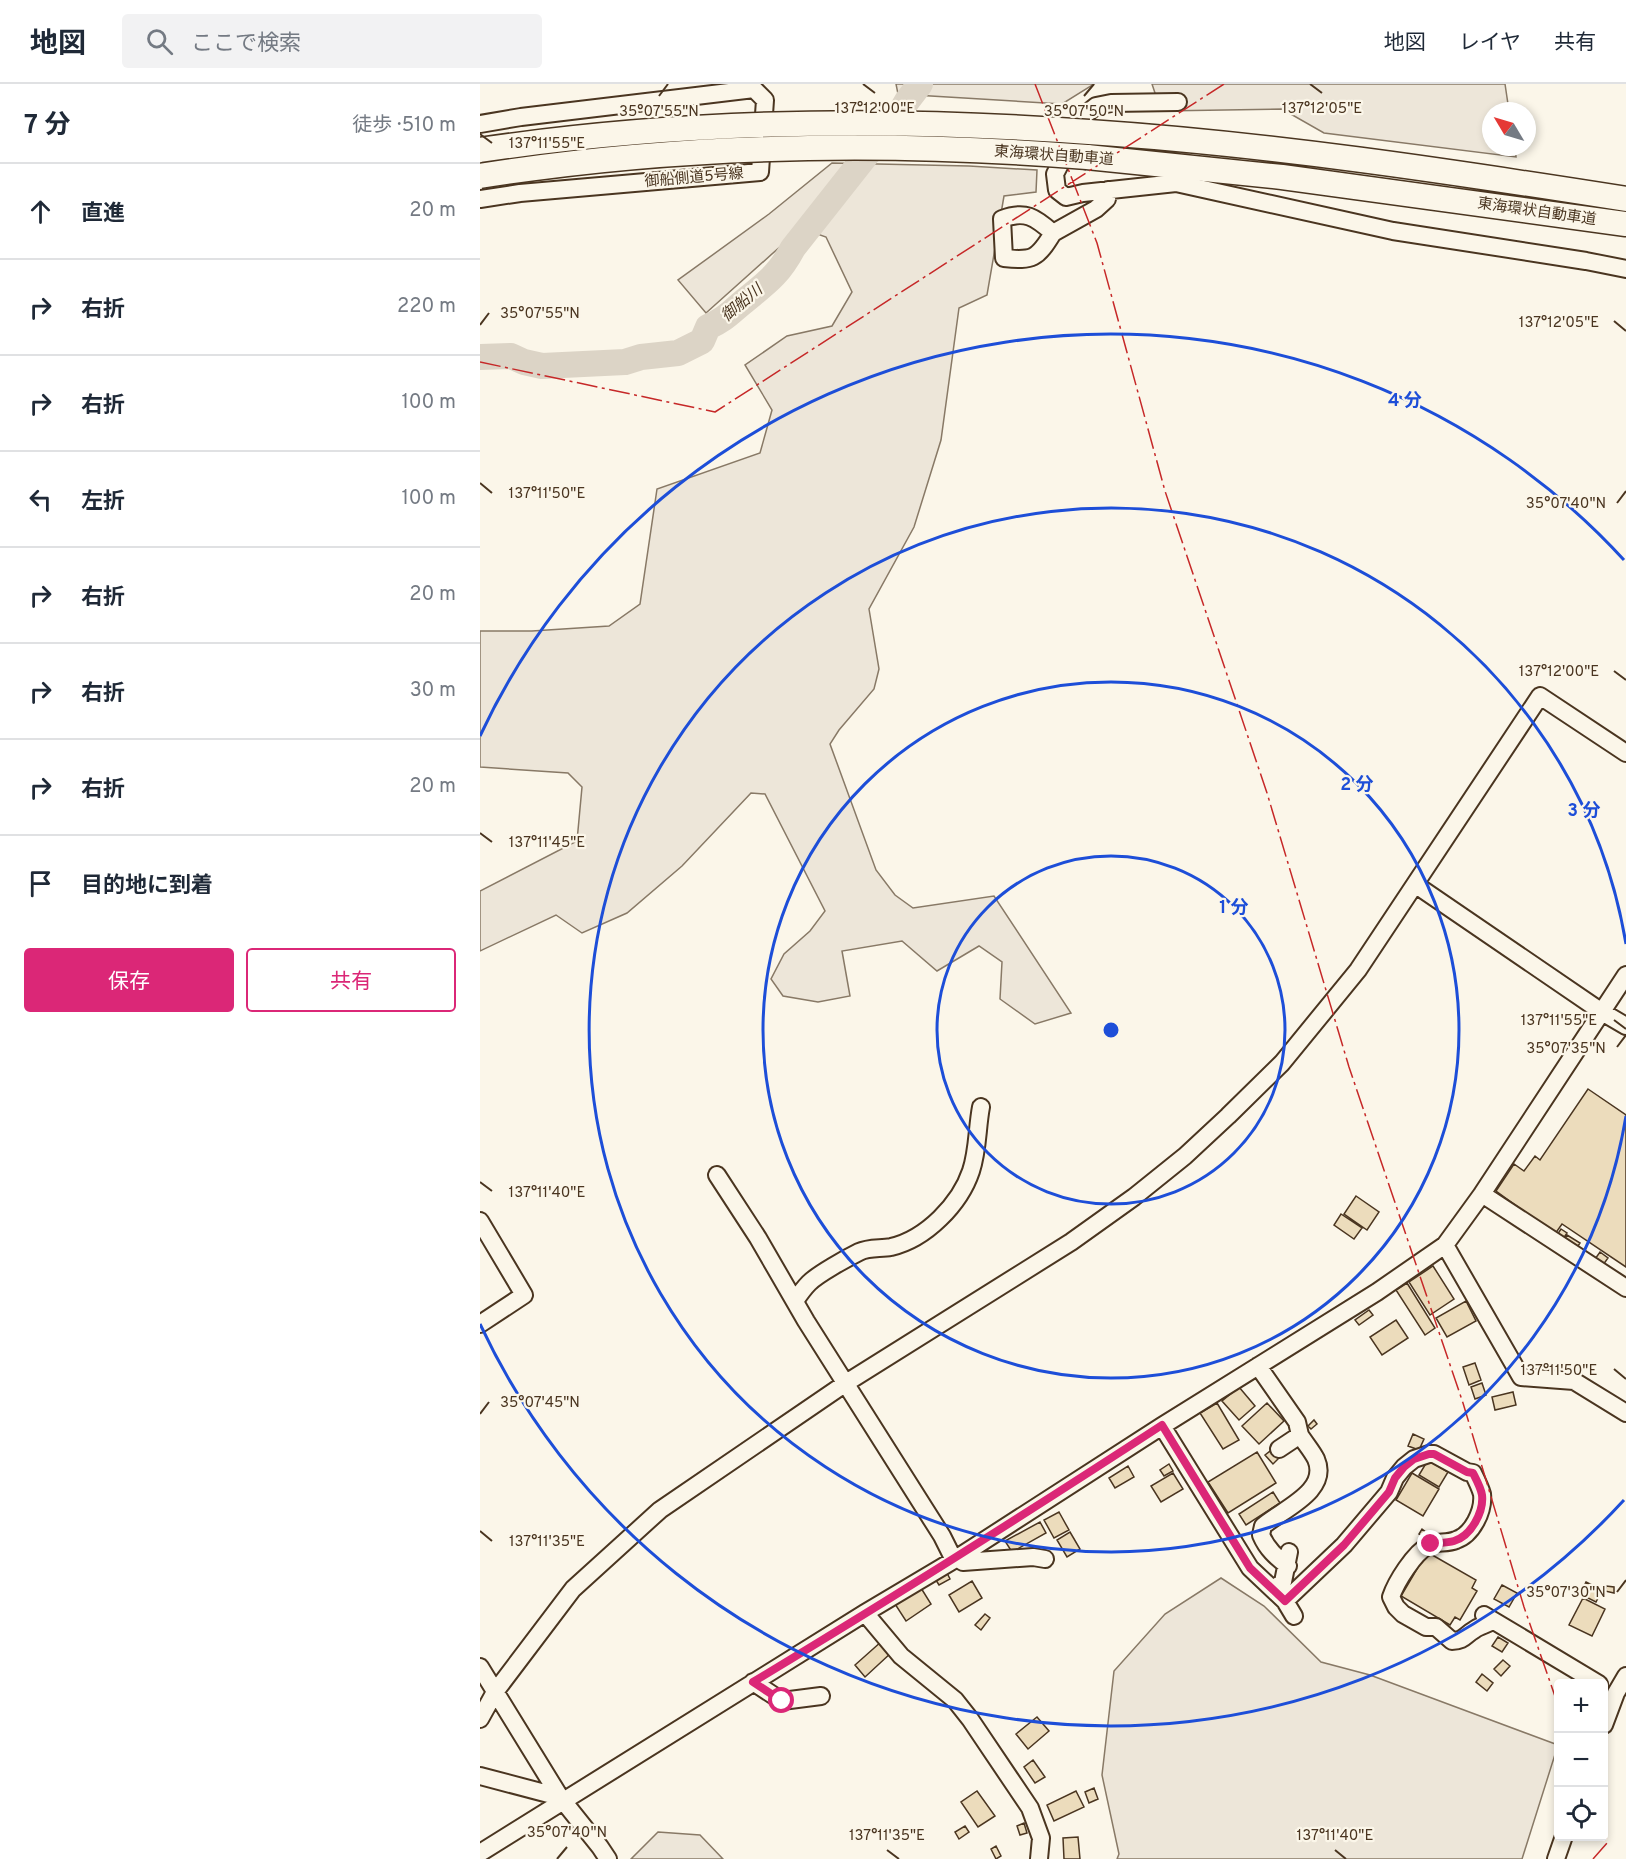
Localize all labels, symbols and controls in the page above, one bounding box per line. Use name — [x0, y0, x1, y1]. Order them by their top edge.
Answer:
search box — [122, 14, 542, 68]
icon: search — [143, 25, 176, 58]
text: 地図 — [30, 27, 86, 63]
text: 地図 — [1384, 30, 1426, 57]
text: レイヤ — [1459, 30, 1521, 57]
text: 共有 — [1554, 30, 1596, 57]
text: ここで検索 — [191, 31, 301, 58]
text: 137°12'00"E — [835, 100, 915, 119]
text: 137°12'05"E — [1282, 100, 1362, 119]
north arrow — [1482, 102, 1536, 156]
text: 35°07'55"N — [619, 103, 699, 122]
text: 35°07'50"N — [1044, 103, 1124, 122]
text: 7 分 — [24, 110, 71, 143]
text: 徒歩 · 510 m — [352, 113, 456, 139]
text: 137°11'55"E — [509, 135, 585, 154]
street label: 東海環状自動車道 — [993, 142, 1114, 170]
street label: 御船側道5号線 — [644, 164, 744, 192]
street label: 東海環状自動車道 — [1476, 194, 1598, 230]
icon: ahead — [24, 195, 57, 228]
text: 20 m — [409, 198, 456, 224]
text: 直進 — [81, 201, 125, 228]
water label: 御船川 — [717, 279, 769, 327]
icon: right — [24, 291, 57, 324]
text: 220 m — [397, 294, 456, 320]
text: 右折 — [81, 297, 125, 324]
text: 35°07'55"N — [500, 305, 580, 324]
text: 137°12'05"E — [1519, 314, 1599, 333]
icon: right — [24, 387, 57, 420]
text: 100 m — [401, 390, 456, 416]
text: 4 分 — [1388, 390, 1422, 413]
text: 右折 — [81, 393, 125, 420]
icon: left — [24, 483, 57, 516]
text: 137°11'50"E — [509, 485, 585, 504]
text: 100 m — [401, 486, 456, 512]
text: 左折 — [81, 489, 125, 516]
text: 35°07'40"N — [1526, 495, 1606, 514]
icon: right — [24, 579, 57, 612]
text: 20 m — [409, 582, 456, 608]
text: 右折 — [81, 585, 125, 612]
text: 137°12'00"E — [1519, 663, 1599, 682]
icon: right — [24, 675, 57, 708]
text: 30 m — [410, 678, 456, 704]
text: 右折 — [81, 681, 125, 708]
icon: right — [24, 771, 57, 804]
text: 20 m — [409, 774, 456, 800]
text: 2 分 — [1340, 774, 1374, 797]
text: 右折 — [81, 777, 125, 804]
text: 3 分 — [1567, 800, 1601, 823]
text: 137°11'45"E — [509, 834, 585, 853]
icon: arrive — [24, 867, 57, 900]
text: 目的地に到着 — [81, 873, 213, 900]
text: 1 分 — [1219, 897, 1249, 920]
button: 保存 — [24, 948, 234, 1012]
button: 共有 — [246, 948, 456, 1012]
text: 137°11'55"E — [1521, 1012, 1597, 1031]
centre of rings — [1101, 1020, 1121, 1040]
text: 35°07'35"N — [1526, 1040, 1606, 1059]
text: 137°11'40"E — [509, 1184, 585, 1203]
text: 137°11'50"E — [1521, 1362, 1597, 1381]
text: 35°07'45"N — [500, 1394, 580, 1413]
route end — [1417, 1530, 1443, 1556]
text: 137°11'35"E — [509, 1533, 585, 1552]
text: 35°07'30"N — [1526, 1584, 1606, 1603]
map controls — [1554, 1679, 1608, 1841]
button: + — [1554, 1679, 1608, 1733]
route start — [768, 1687, 794, 1713]
button: − — [1554, 1733, 1608, 1787]
button: locate — [1554, 1787, 1608, 1841]
text: 35°07'40"N — [527, 1824, 607, 1843]
text: 137°11'35"E — [849, 1827, 925, 1846]
text: 137°11'40"E — [1297, 1827, 1373, 1846]

